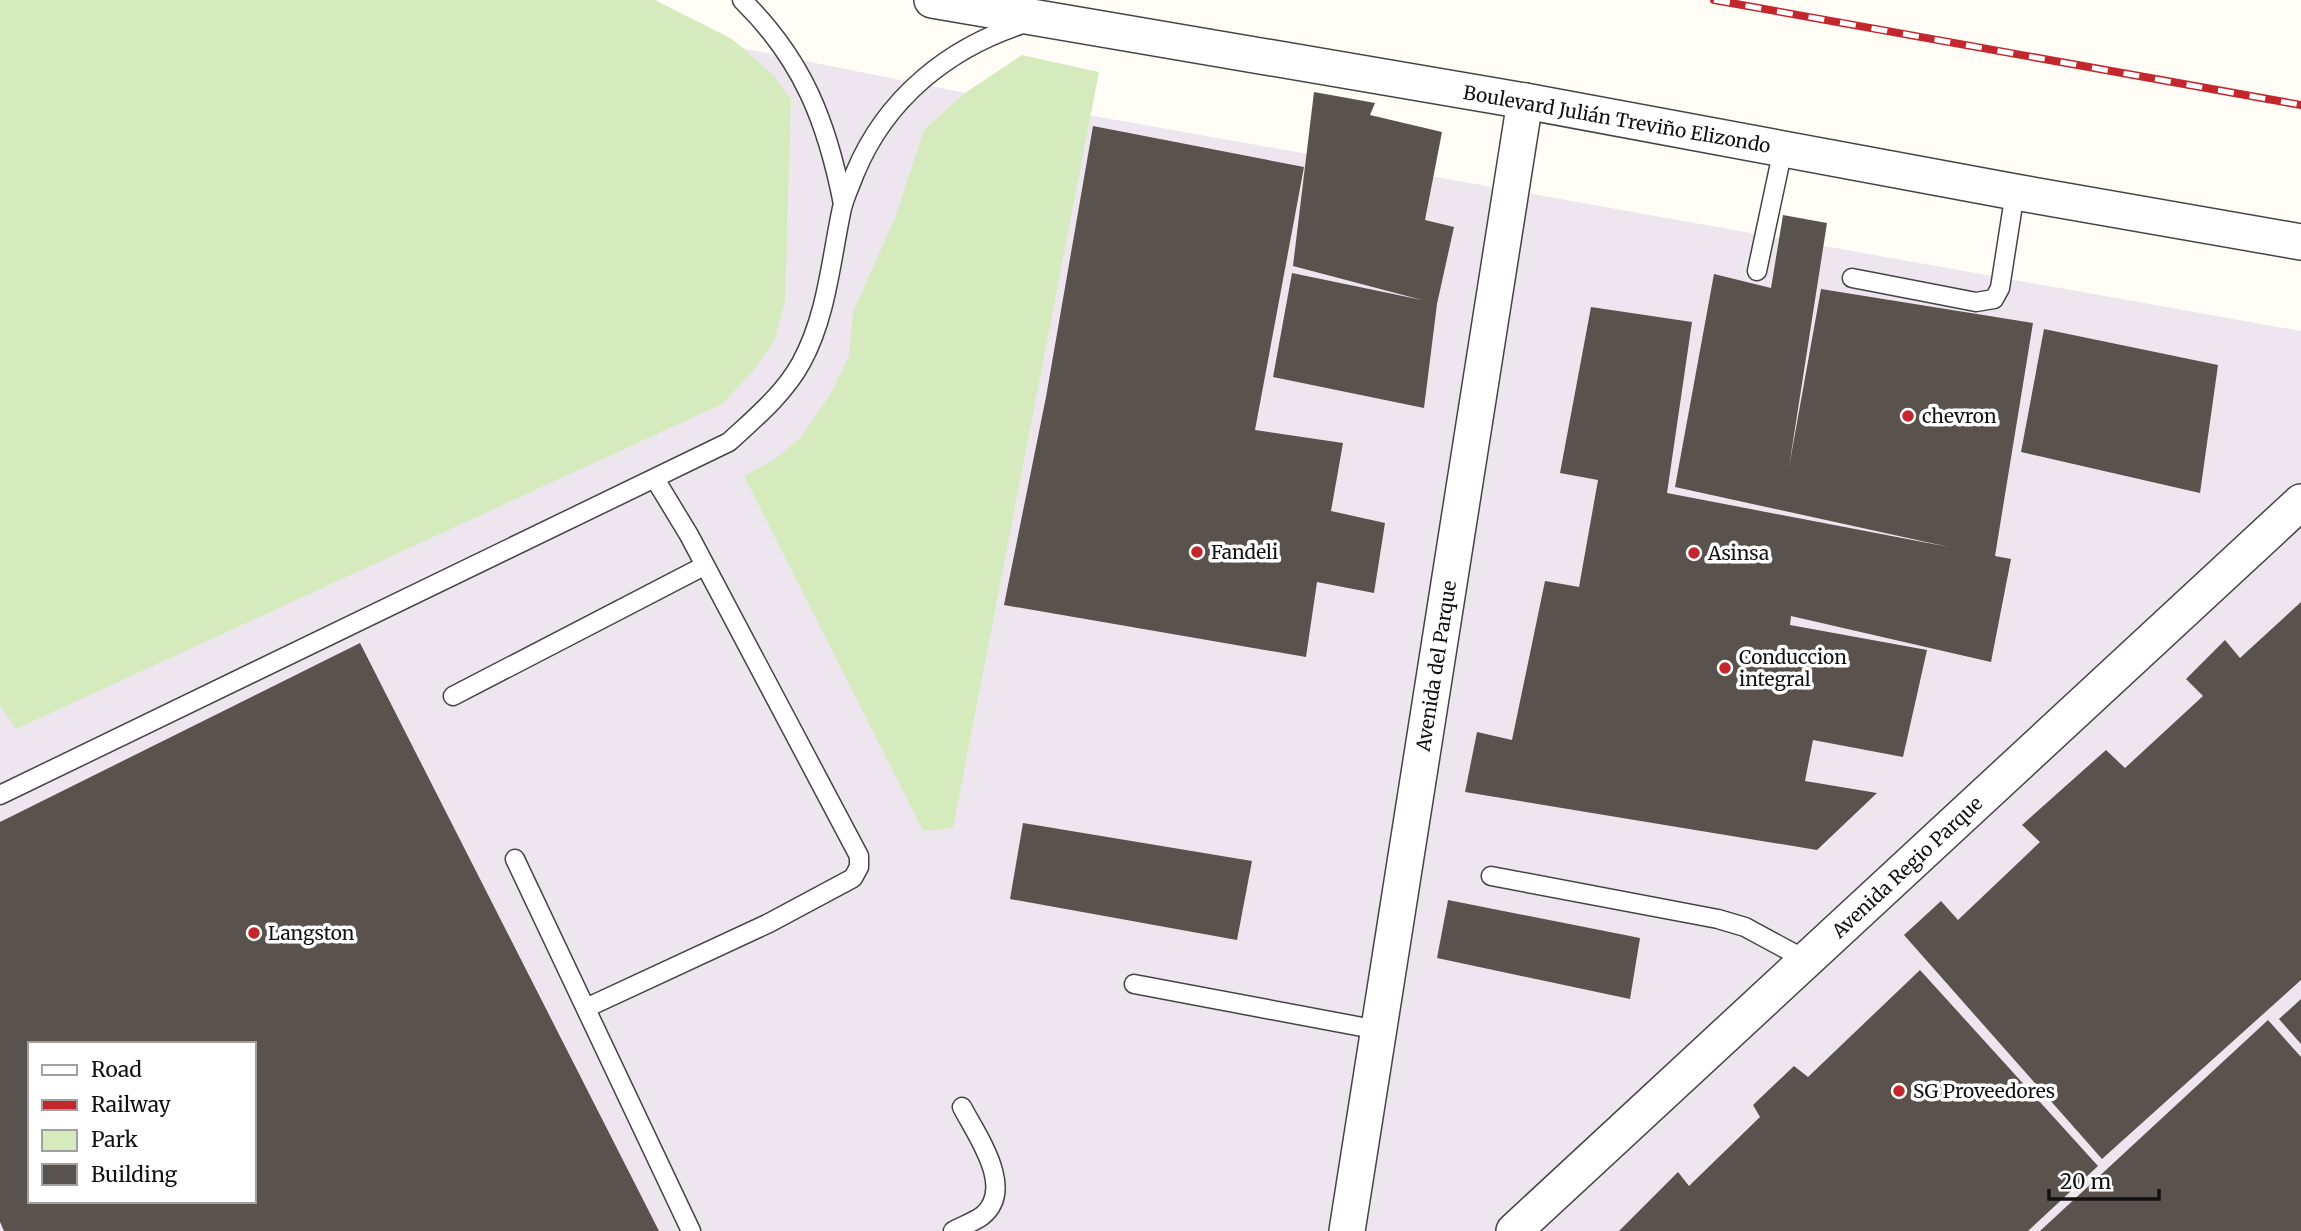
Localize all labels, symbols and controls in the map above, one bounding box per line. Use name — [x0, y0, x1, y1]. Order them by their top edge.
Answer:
street label: Boulevard Julián Treviño Elizondo — [1461, 80, 1773, 158]
place label: chevron — [1922, 404, 1997, 428]
marker: chevron — [1900, 408, 1916, 424]
place label: Fandeli — [1211, 540, 1278, 564]
place label: Asinsa — [1707, 541, 1769, 565]
marker: Fandeli — [1189, 544, 1205, 560]
marker: Asinsa — [1686, 545, 1702, 561]
street label: Avenida del Parque — [1410, 579, 1461, 754]
place label: Conduccion integral — [1739, 645, 1847, 691]
marker: Conduccion integral — [1717, 660, 1733, 676]
street label: Avenida Regio Parque — [1826, 791, 1987, 944]
place label: Langston — [268, 921, 355, 945]
marker: Langston — [246, 925, 262, 941]
legend — [28, 1042, 256, 1203]
text: Road — [91, 1056, 142, 1083]
place label: SG Proveedores — [1913, 1079, 2055, 1103]
marker: SG Proveedores — [1891, 1083, 1907, 1099]
text: Railway — [91, 1091, 172, 1118]
text: Park — [91, 1126, 138, 1153]
scale bar — [2049, 1158, 2159, 1202]
text: Building — [91, 1161, 178, 1188]
text: 20 m — [2060, 1168, 2112, 1195]

